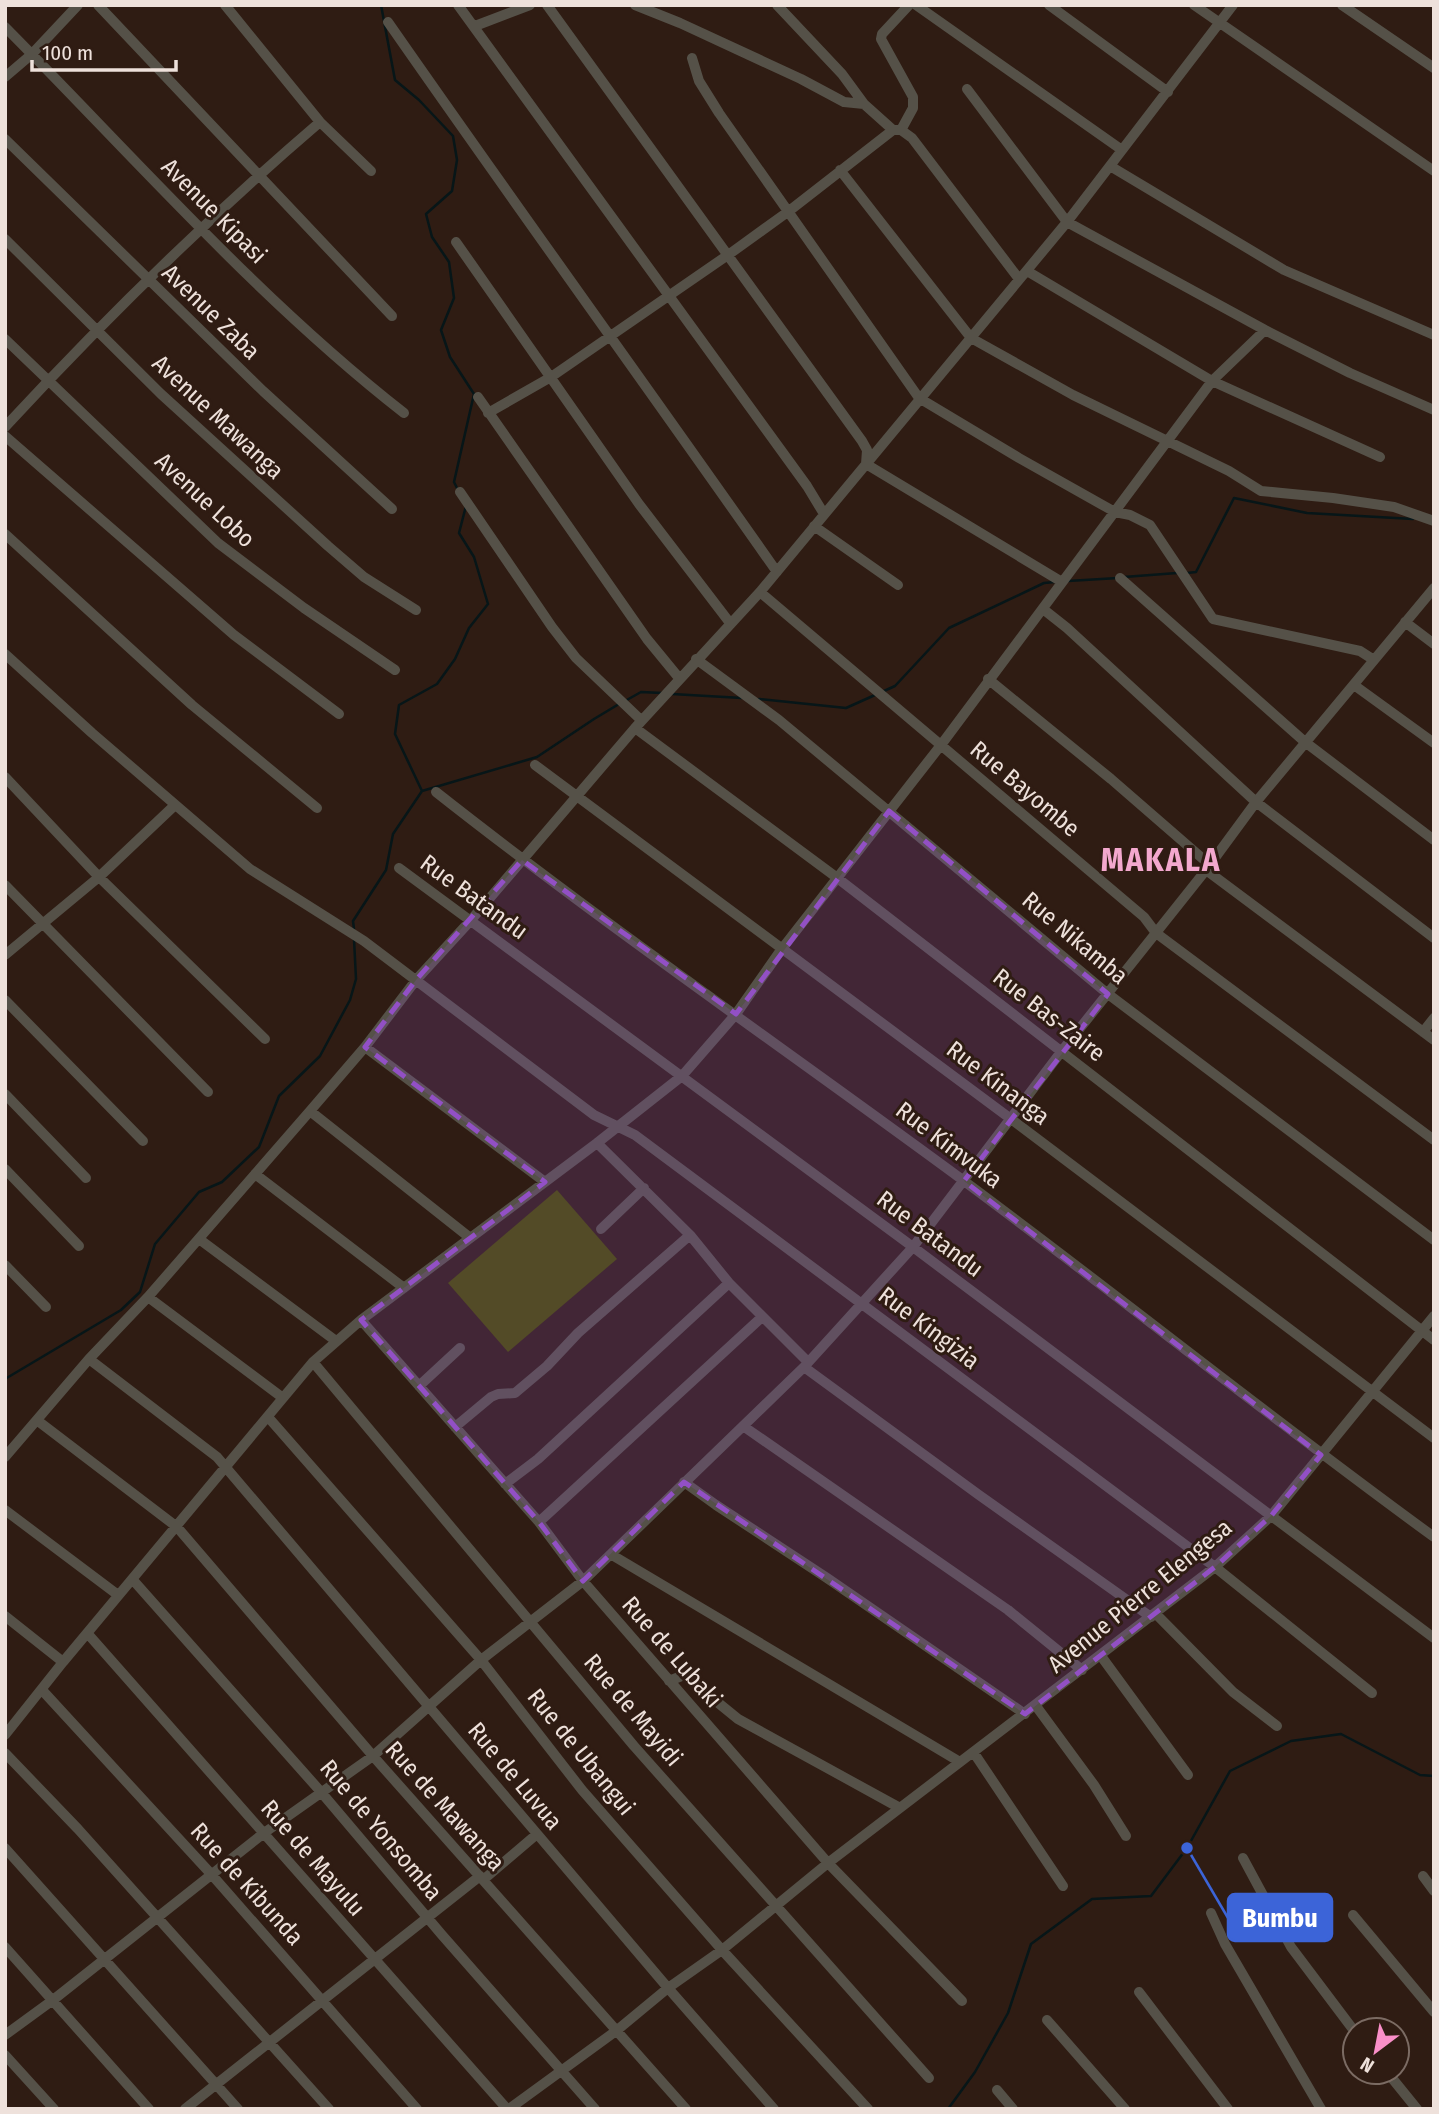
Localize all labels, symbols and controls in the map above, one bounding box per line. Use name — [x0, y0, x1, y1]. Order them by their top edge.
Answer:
scale bar — [32, 28, 175, 72]
text: 100 m — [42, 40, 93, 66]
street label: Avenue Kipasi — [156, 153, 272, 269]
street label: Avenue Zaba — [156, 259, 266, 365]
street label: Avenue Mawanga — [147, 349, 289, 485]
street label: Avenue Lobo — [149, 447, 261, 553]
street label: Rue Bayombe — [965, 735, 1085, 843]
district label: MAKALA — [1101, 841, 1221, 879]
street label: Rue Batandu — [415, 849, 533, 945]
street label: Rue Nikamba — [1017, 886, 1133, 990]
street label: Rue Bas-Zaire — [987, 963, 1111, 1067]
street label: Rue Kinanga — [941, 1035, 1055, 1131]
street label: Rue Kimvuka — [890, 1096, 1008, 1194]
street label: Rue Batandu — [871, 1185, 989, 1283]
street label: Rue Kingizia — [873, 1281, 985, 1375]
street label: Avenue Pierre Elengesa — [1043, 1513, 1237, 1679]
street label: Rue de Lubaki — [616, 1591, 728, 1713]
street label: Rue de Mayidi — [578, 1648, 688, 1772]
street label: Rue de Ubangui — [522, 1683, 640, 1821]
street label: Rue de Luvua — [462, 1717, 568, 1835]
street label: Rue de Mawanga — [380, 1735, 510, 1877]
street label: Rue de Yonsomba — [314, 1754, 448, 1906]
street label: Rue de Mayulu — [255, 1794, 371, 1922]
street label: Rue de Kibunda — [185, 1817, 309, 1951]
callout: Bumbu — [1228, 1894, 1332, 1941]
text: Bumbu — [1242, 1903, 1318, 1934]
north arrow — [1341, 2016, 1411, 2086]
text: N — [1356, 2052, 1378, 2078]

